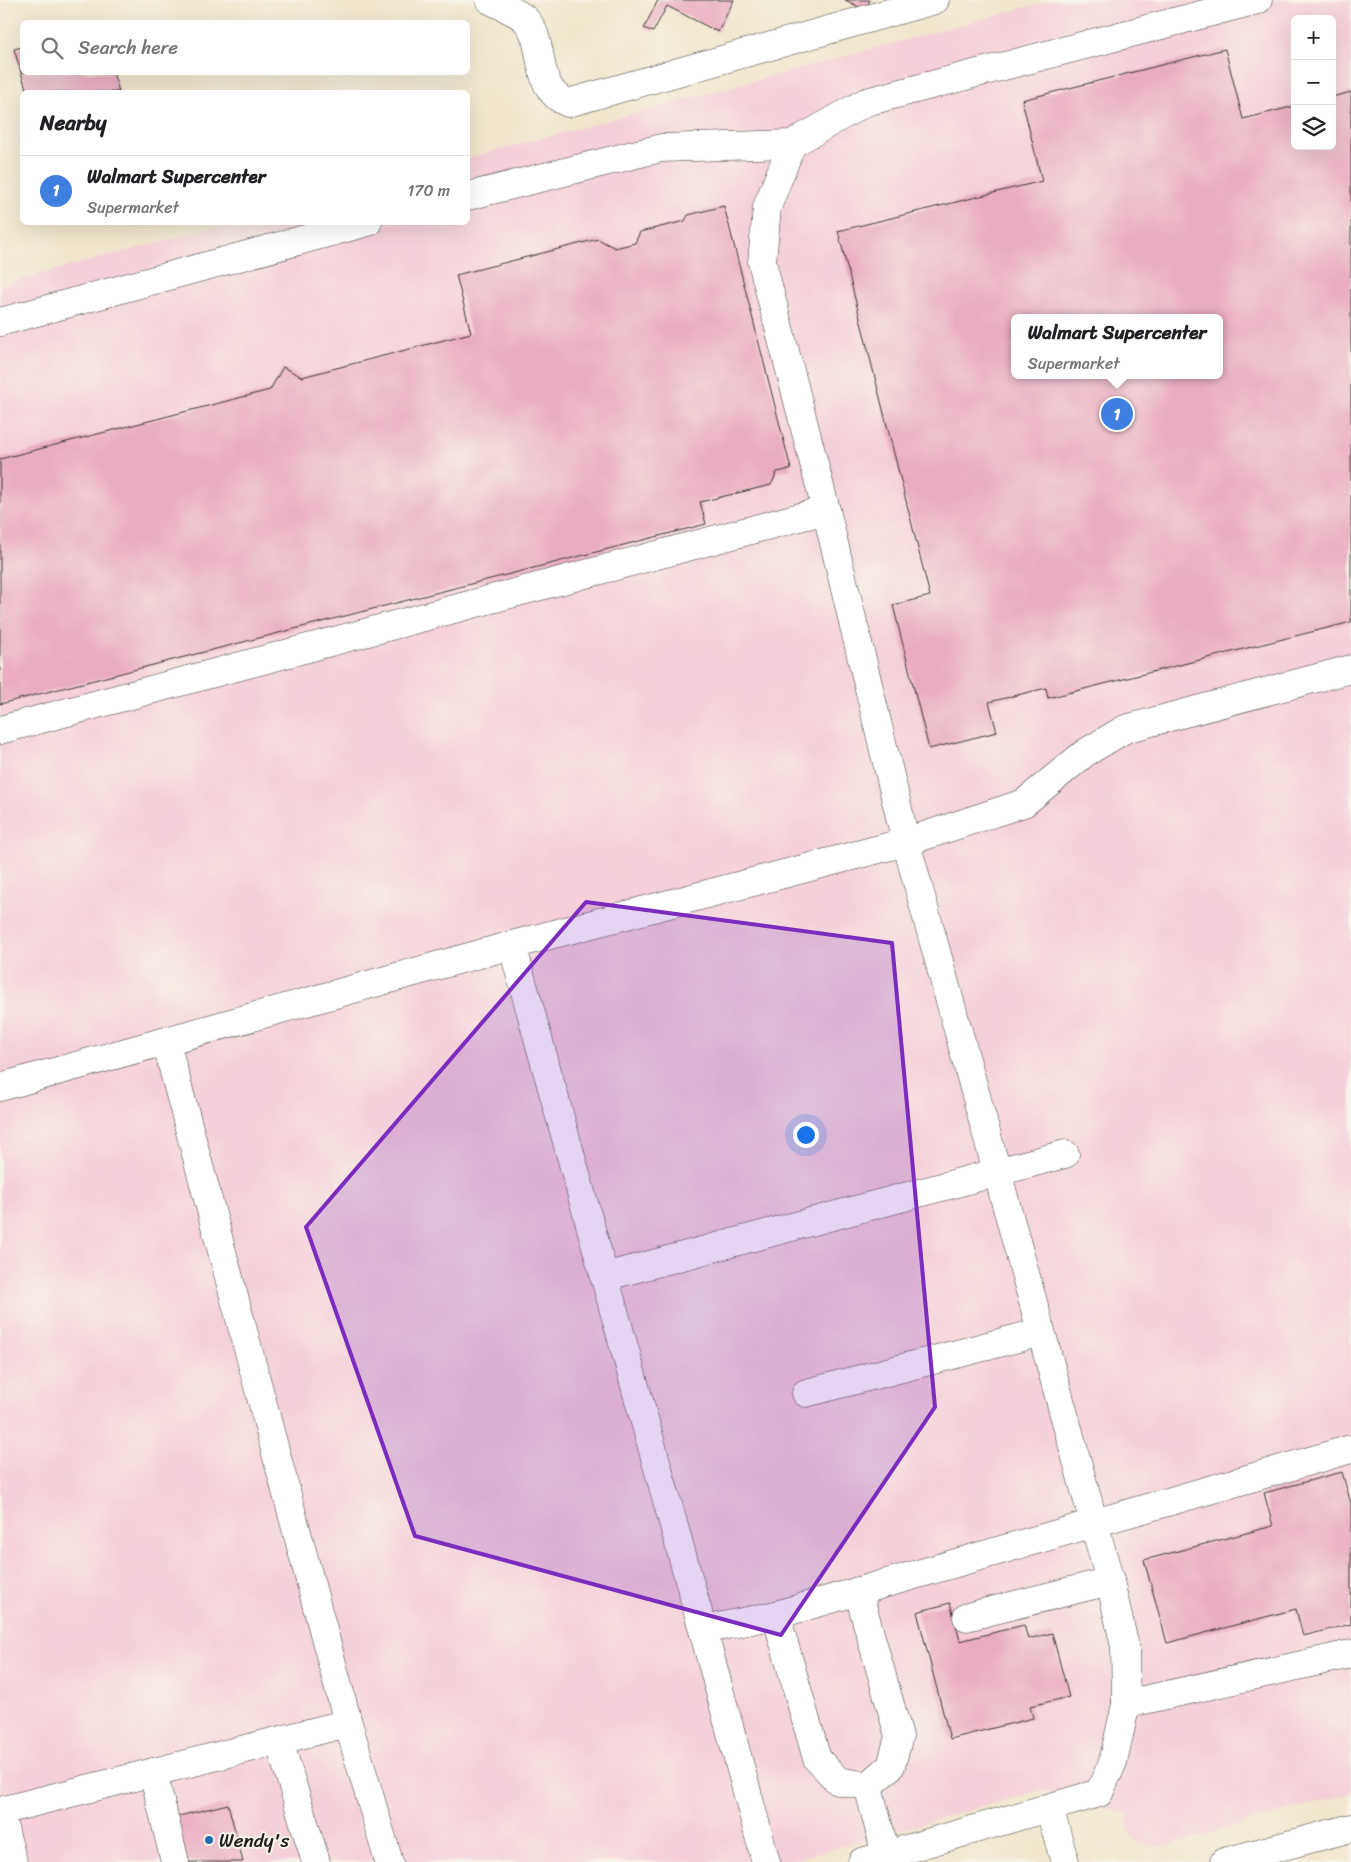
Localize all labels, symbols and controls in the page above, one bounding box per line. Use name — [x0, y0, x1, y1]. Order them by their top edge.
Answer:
map controls — [1291, 15, 1336, 150]
button: + — [1291, 15, 1336, 60]
search box — [20, 20, 470, 75]
text: Search here — [78, 31, 178, 64]
icon: search — [38, 34, 66, 62]
button: − — [1291, 60, 1336, 105]
text: Nearby — [40, 104, 106, 142]
button: layers — [1291, 105, 1336, 150]
text: Walmart Supercenter — [87, 160, 266, 193]
text: 1 — [53, 176, 59, 205]
text: 170 m — [407, 176, 450, 205]
text: Supermarket — [87, 193, 179, 222]
popup — [1011, 314, 1223, 379]
text: Walmart Supercenter — [1028, 316, 1206, 349]
text: Supermarket — [1028, 349, 1120, 378]
pin: 1 — [1101, 395, 1133, 433]
your location — [793, 1122, 819, 1148]
place label: Wendy's — [219, 1824, 290, 1857]
marker: Wendy's — [203, 1834, 215, 1846]

